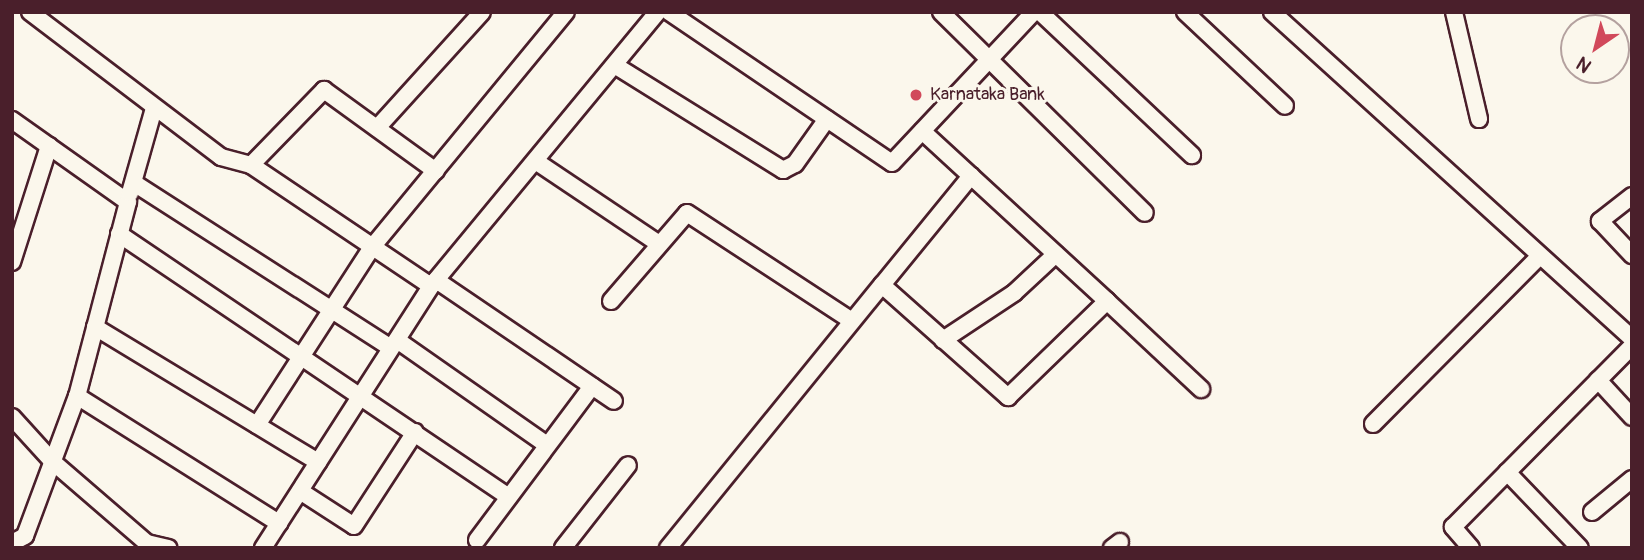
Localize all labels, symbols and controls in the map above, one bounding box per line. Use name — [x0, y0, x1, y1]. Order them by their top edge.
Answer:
north arrow — [1560, 14, 1630, 84]
text: N — [1572, 51, 1596, 78]
place label: Karnataka Bank — [930, 84, 1045, 106]
marker: Karnataka Bank — [908, 87, 924, 103]

